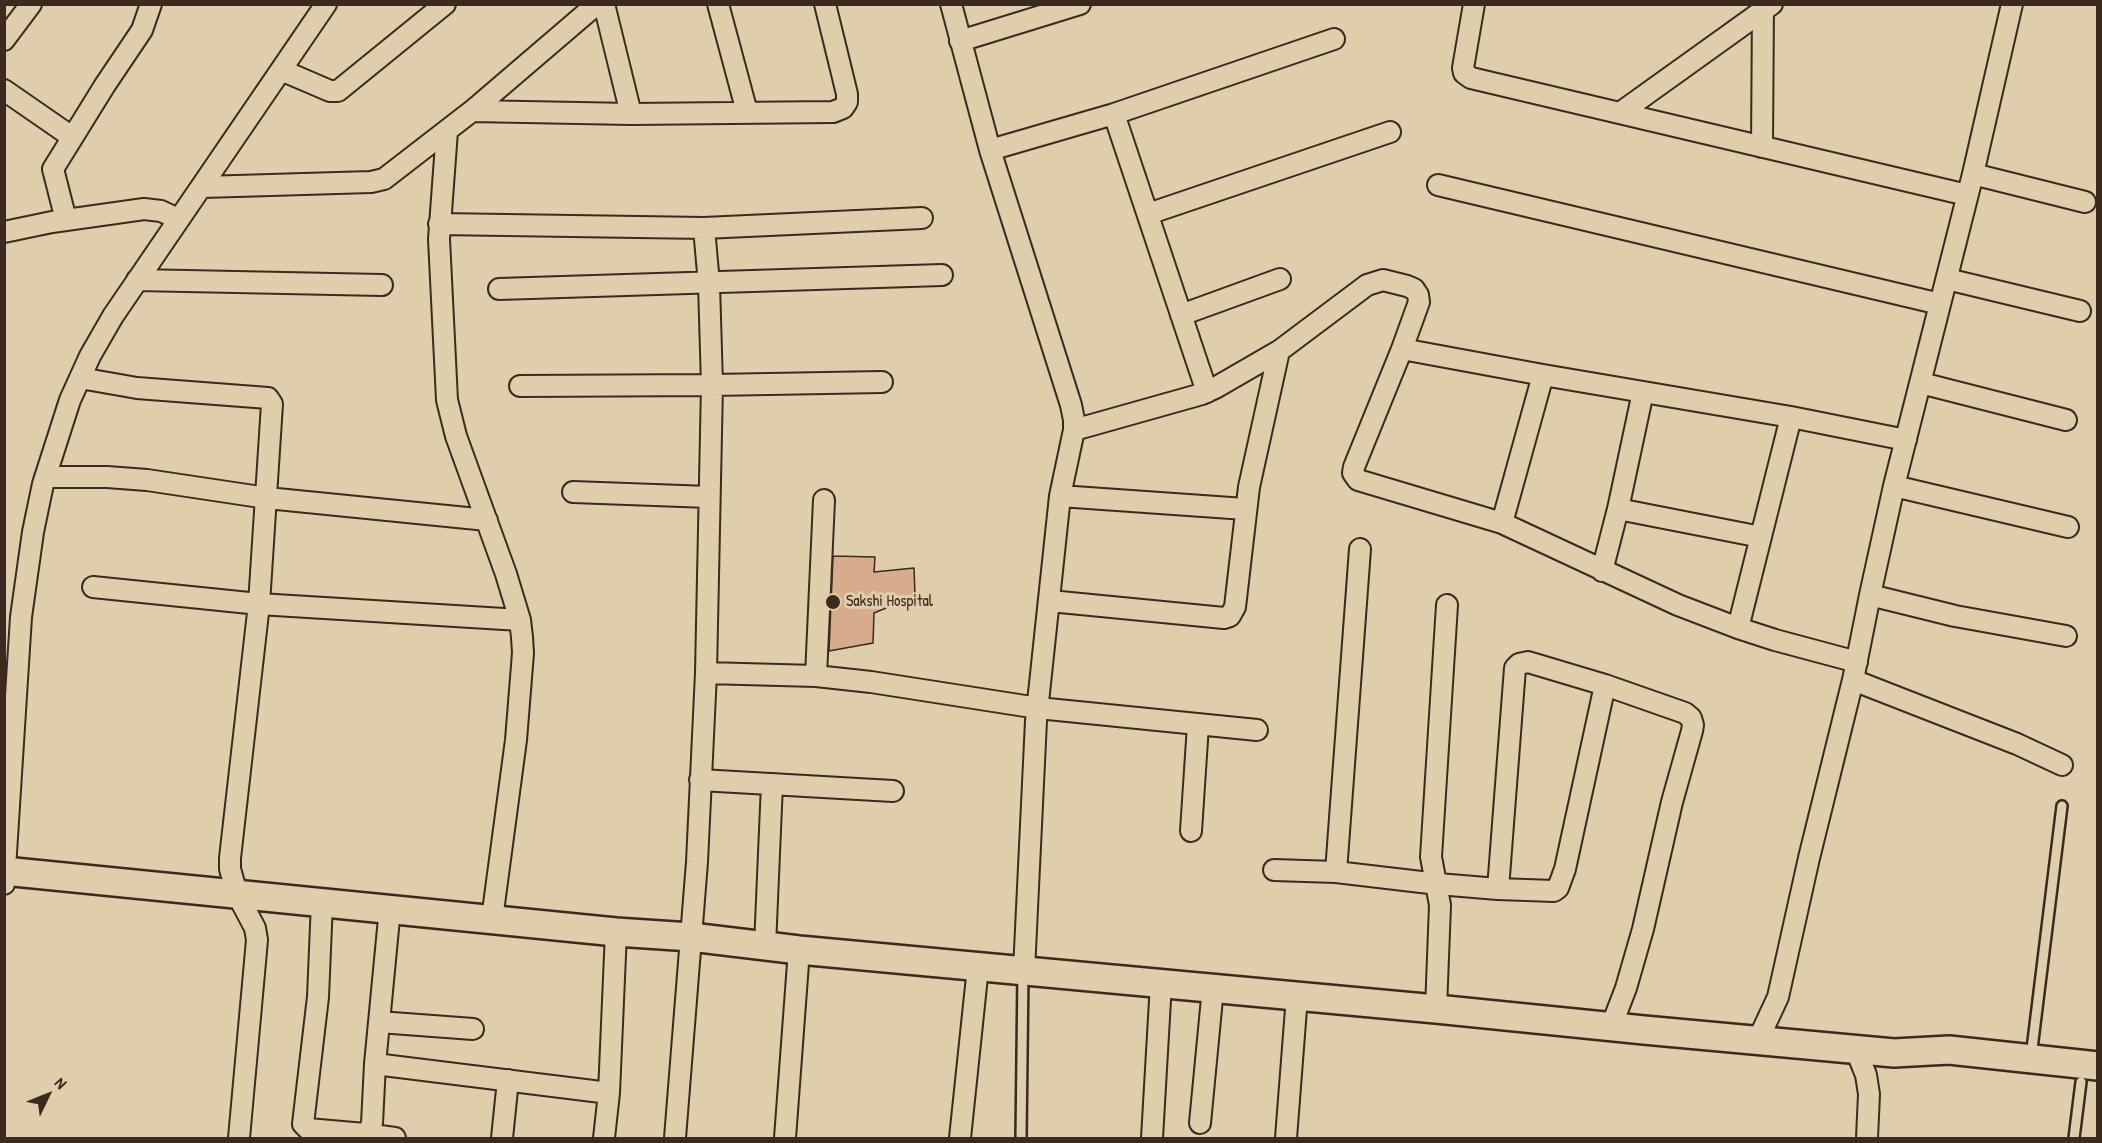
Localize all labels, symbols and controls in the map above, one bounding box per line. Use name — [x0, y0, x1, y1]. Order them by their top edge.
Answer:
place label: Sakshi Hospital — [846, 592, 933, 612]
marker: Sakshi Hospital — [824, 593, 842, 611]
north arrow — [18, 1065, 78, 1125]
text: N — [50, 1072, 72, 1093]

